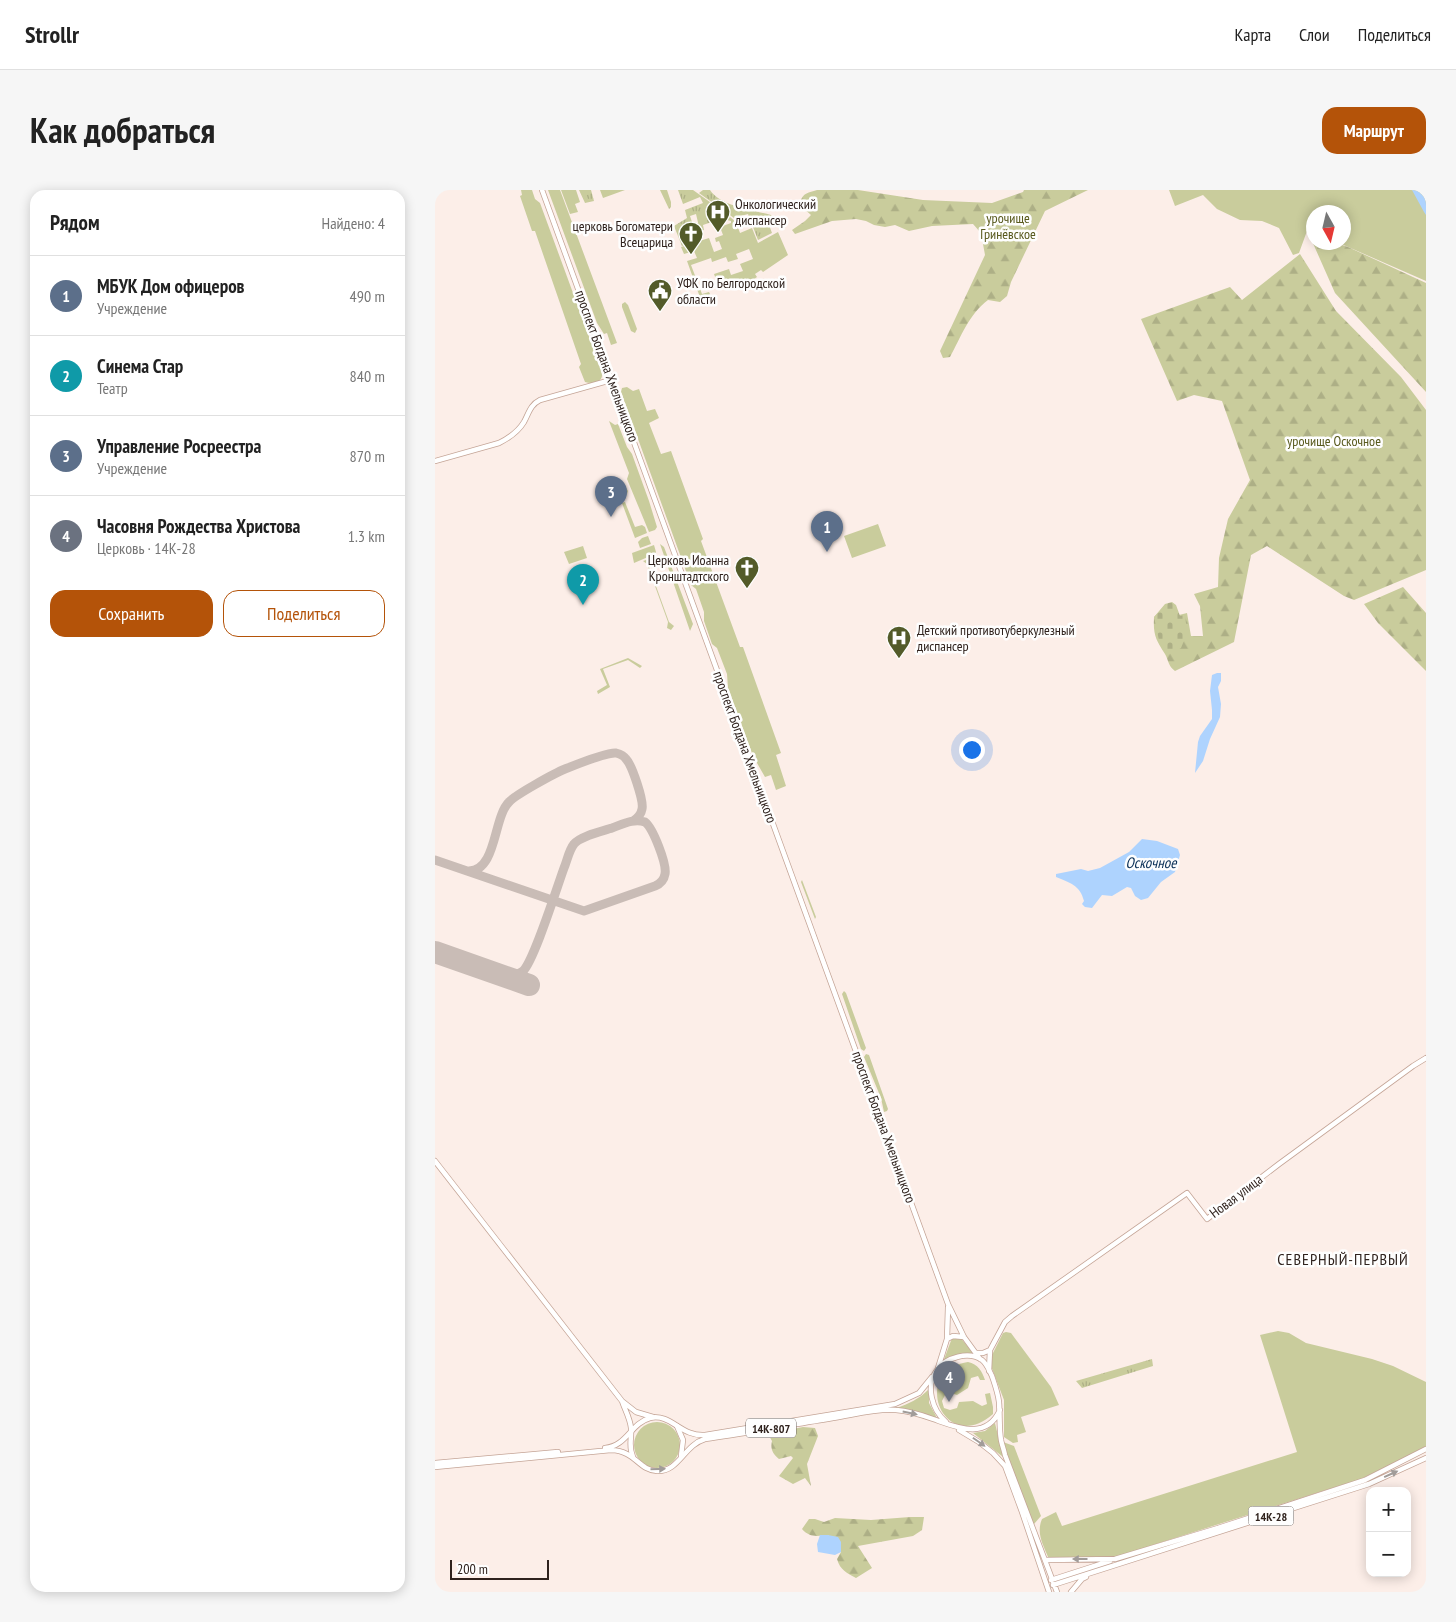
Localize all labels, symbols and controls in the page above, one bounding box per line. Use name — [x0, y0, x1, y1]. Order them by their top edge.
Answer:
text: Strollr — [25, 19, 79, 50]
text: Карта — [1234, 23, 1271, 46]
text: Слои — [1299, 23, 1330, 46]
text: Поделиться — [1358, 23, 1431, 46]
text: Как добраться — [30, 107, 215, 153]
button: Маршрут — [1322, 107, 1426, 154]
place label: Онкологический диспансер — [735, 195, 816, 229]
hospital icon: Онкологический диспансер — [705, 199, 731, 233]
north arrow — [1306, 205, 1351, 250]
text: Рядом — [50, 209, 100, 236]
park label: урочище Гринёвское — [980, 209, 1036, 243]
text: Найдено: 4 — [322, 213, 385, 233]
place label: церковь Богоматери Всецарица — [573, 217, 673, 251]
church icon: церковь Богоматери Всецарица — [678, 221, 704, 255]
text: МБУК Дом офицеров — [97, 274, 245, 298]
place label: УФК по Белгородской области — [677, 274, 785, 308]
public building icon: УФК по Белгородской области — [647, 278, 673, 312]
text: 1 — [62, 286, 70, 306]
text: 490 m — [350, 286, 385, 306]
street label: проспект Богдана Хмельницкого — [571, 288, 643, 444]
text: Учреждение — [97, 298, 167, 318]
text: Синема Стар — [97, 354, 183, 378]
text: 2 — [62, 366, 70, 386]
text: 840 m — [350, 366, 385, 386]
text: Театр — [97, 378, 128, 398]
park label: урочище Оскочное — [1287, 432, 1381, 450]
text: Управление Росреестра — [97, 434, 261, 458]
text: 3 — [62, 446, 70, 466]
text: 870 m — [350, 446, 385, 466]
text: Учреждение — [97, 458, 167, 478]
pin: 3 — [595, 476, 627, 517]
pin: 1 — [811, 511, 843, 552]
text: Часовня Рождества Христова — [97, 514, 300, 538]
text: 4 — [62, 526, 70, 546]
text: 1.3 km — [348, 526, 385, 546]
text: Церковь · 14К-28 — [97, 538, 196, 558]
place label: Церковь Иоанна Кронштадтского — [648, 551, 729, 585]
church icon: Церковь Иоанна Кронштадтского — [734, 555, 760, 589]
pin: 2 — [567, 564, 599, 605]
button: Сохранить — [50, 590, 213, 637]
button: Поделиться — [223, 590, 385, 637]
place label: Детский противотуберкулезный диспансер — [917, 621, 1075, 655]
hospital icon: Детский противотуберкулезный диспансер — [886, 625, 912, 659]
street label: проспект Богдана Хмельницкого — [709, 669, 781, 825]
your location — [959, 737, 985, 763]
water label: Оскочное — [1126, 853, 1177, 872]
street label: проспект Богдана Хмельницкого — [848, 1049, 920, 1205]
street label: Новая улица — [1206, 1170, 1266, 1222]
district label: СЕВЕРНЫЙ-ПЕРВЫЙ — [1277, 1249, 1409, 1269]
pin: 4 — [933, 1361, 965, 1402]
one-way arrow — [903, 1409, 919, 1417]
road number: 14К-807 — [746, 1418, 796, 1438]
one-way arrow — [972, 1437, 986, 1447]
one-way arrow — [651, 1465, 667, 1473]
one-way arrow — [1384, 1469, 1398, 1477]
map controls — [1366, 1487, 1411, 1577]
button: + — [1366, 1487, 1411, 1532]
road number: 14К-28 — [1249, 1506, 1293, 1525]
button: − — [1366, 1532, 1411, 1577]
one-way arrow — [1072, 1555, 1088, 1563]
scale bar — [450, 1557, 549, 1580]
text: 200 m — [457, 1560, 488, 1578]

